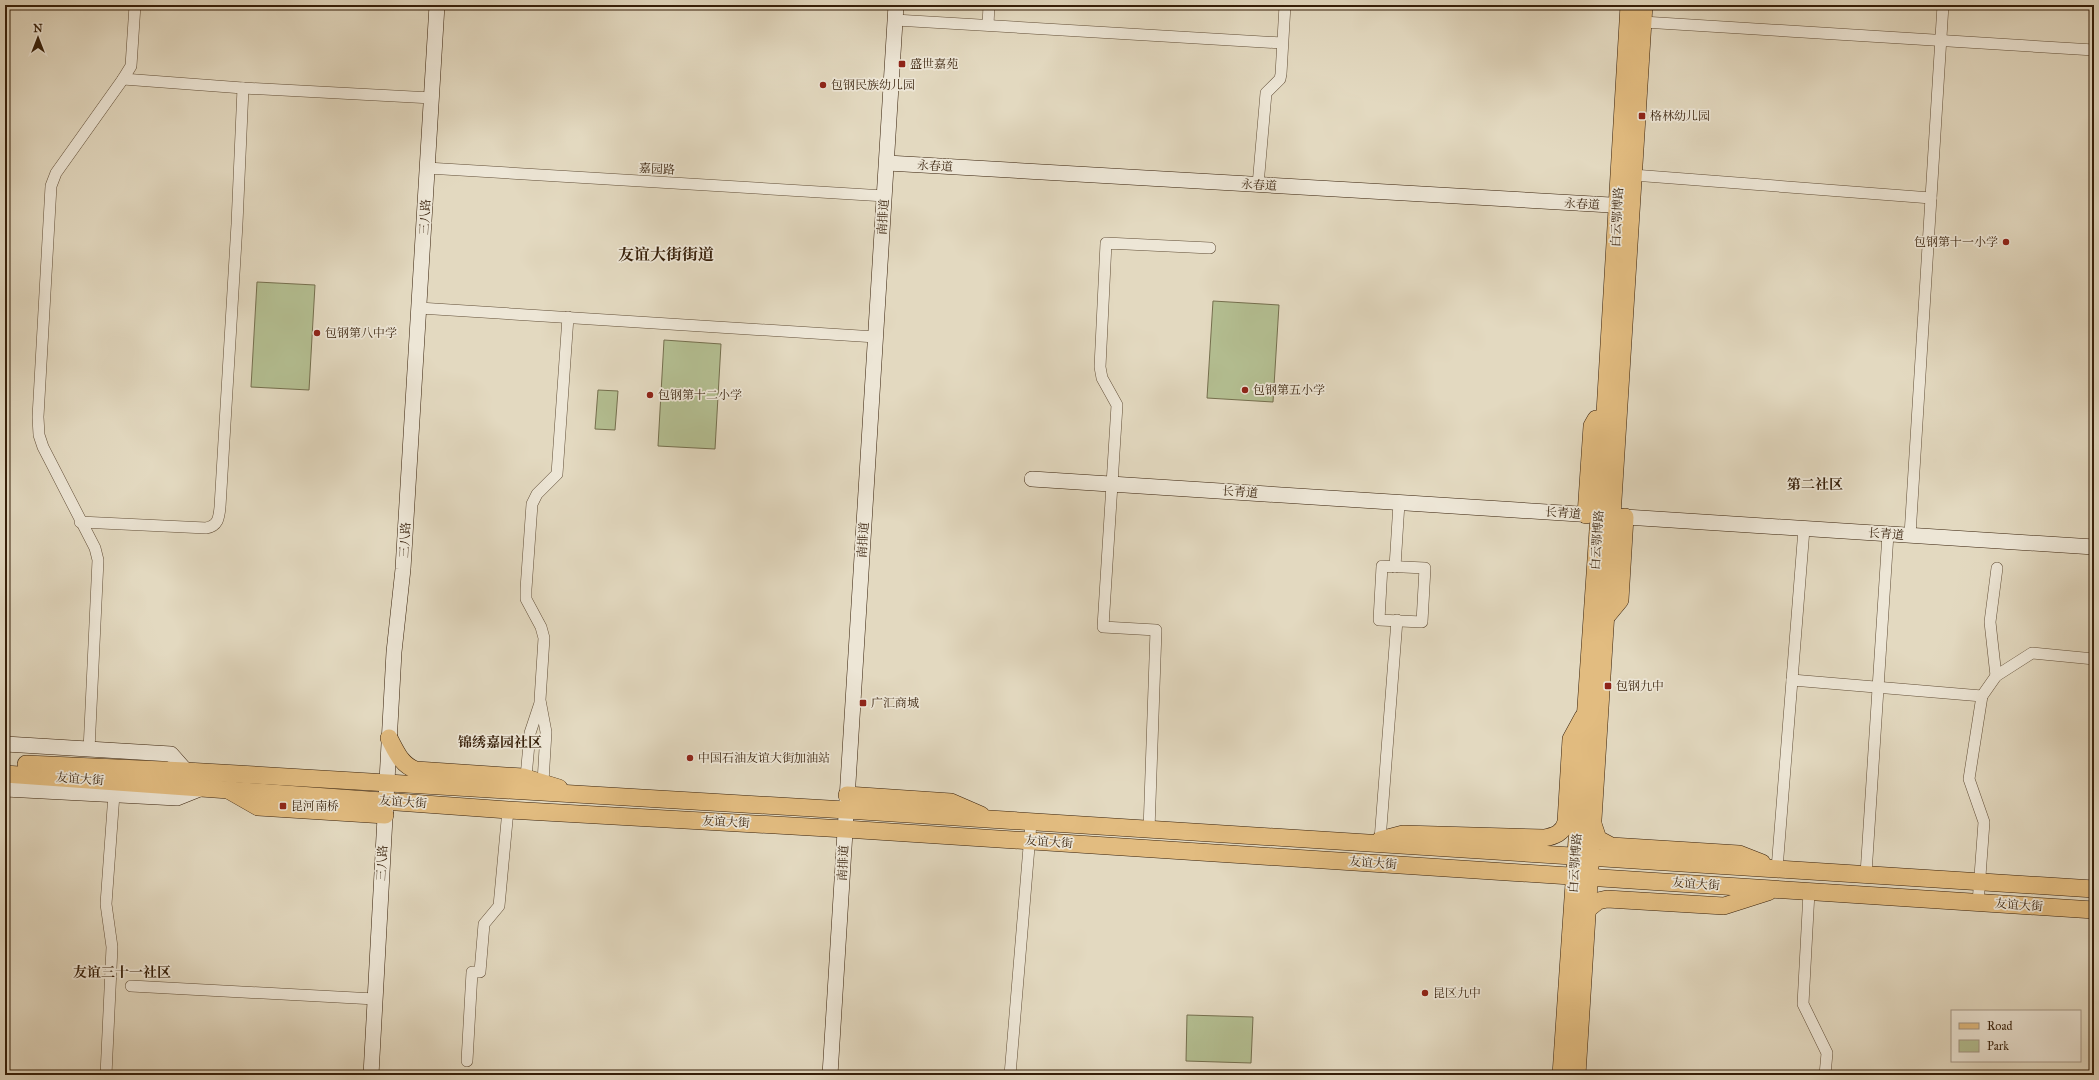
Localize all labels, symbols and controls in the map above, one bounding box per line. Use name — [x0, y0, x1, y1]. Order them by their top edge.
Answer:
north arrow — [18, 18, 58, 58]
text: N — [33, 22, 43, 35]
place label: 盛世嘉苑 — [910, 57, 958, 71]
marker: 盛世嘉苑 — [897, 59, 907, 69]
place label: 包钢民族幼儿园 — [831, 78, 915, 92]
marker: 包钢民族幼儿园 — [818, 80, 828, 90]
place label: 格林幼儿园 — [1650, 109, 1710, 123]
marker: 格林幼儿园 — [1637, 111, 1647, 121]
street label: 永春道 — [917, 158, 953, 174]
street label: 嘉园路 — [639, 161, 675, 177]
street label: 永春道 — [1241, 177, 1277, 193]
street label: 白云鄂博路 — [1608, 187, 1626, 247]
street label: 永春道 — [1564, 196, 1600, 212]
street label: 三八路 — [417, 199, 433, 235]
street label: 南排道 — [875, 199, 891, 235]
place label: 包钢第十一小学 — [1914, 235, 1998, 249]
marker: 包钢第十一小学 — [2001, 237, 2011, 247]
district label: 友谊大街街道 — [618, 245, 714, 264]
place label: 包钢第八中学 — [325, 326, 397, 340]
marker: 包钢第八中学 — [312, 328, 322, 338]
place label: 包钢第五小学 — [1253, 383, 1325, 397]
marker: 包钢第五小学 — [1240, 385, 1250, 395]
place label: 包钢第十二小学 — [658, 388, 742, 402]
marker: 包钢第十二小学 — [645, 390, 655, 400]
district label: 第二社区 — [1787, 476, 1843, 493]
street label: 长青道 — [1222, 484, 1258, 500]
street label: 长青道 — [1545, 505, 1581, 521]
street label: 白云鄂博路 — [1588, 510, 1606, 570]
street label: 三八路 — [397, 522, 413, 558]
street label: 南排道 — [855, 522, 871, 558]
street label: 长青道 — [1868, 526, 1904, 542]
place label: 包钢九中 — [1616, 679, 1664, 693]
marker: 包钢九中 — [1603, 681, 1613, 691]
place label: 广汇商城 — [871, 696, 919, 710]
marker: 广汇商城 — [858, 698, 868, 708]
district label: 锦绣嘉园社区 — [458, 734, 542, 751]
place label: 中国石油友谊大街加油站 — [698, 751, 830, 765]
marker: 中国石油友谊大街加油站 — [685, 753, 695, 763]
street label: 友谊大街 — [56, 770, 105, 788]
street label: 友谊大街 — [379, 793, 428, 811]
place label: 昆河南桥 — [291, 799, 339, 813]
marker: 昆河南桥 — [278, 801, 288, 811]
street label: 友谊大街 — [702, 814, 751, 830]
street label: 友谊大街 — [1025, 833, 1074, 851]
street label: 白云鄂博路 — [1566, 833, 1584, 893]
street label: 三八路 — [374, 845, 390, 881]
street label: 南排道 — [835, 845, 851, 881]
street label: 友谊大街 — [1349, 854, 1398, 872]
street label: 友谊大街 — [1672, 875, 1721, 893]
street label: 友谊大街 — [1995, 896, 2044, 914]
district label: 友谊三十一社区 — [73, 964, 171, 981]
place label: 昆区九中 — [1433, 986, 1481, 1000]
marker: 昆区九中 — [1420, 988, 1430, 998]
legend — [1951, 1010, 2081, 1062]
text: Road — [1987, 1019, 2013, 1033]
text: Park — [1987, 1039, 2009, 1053]

